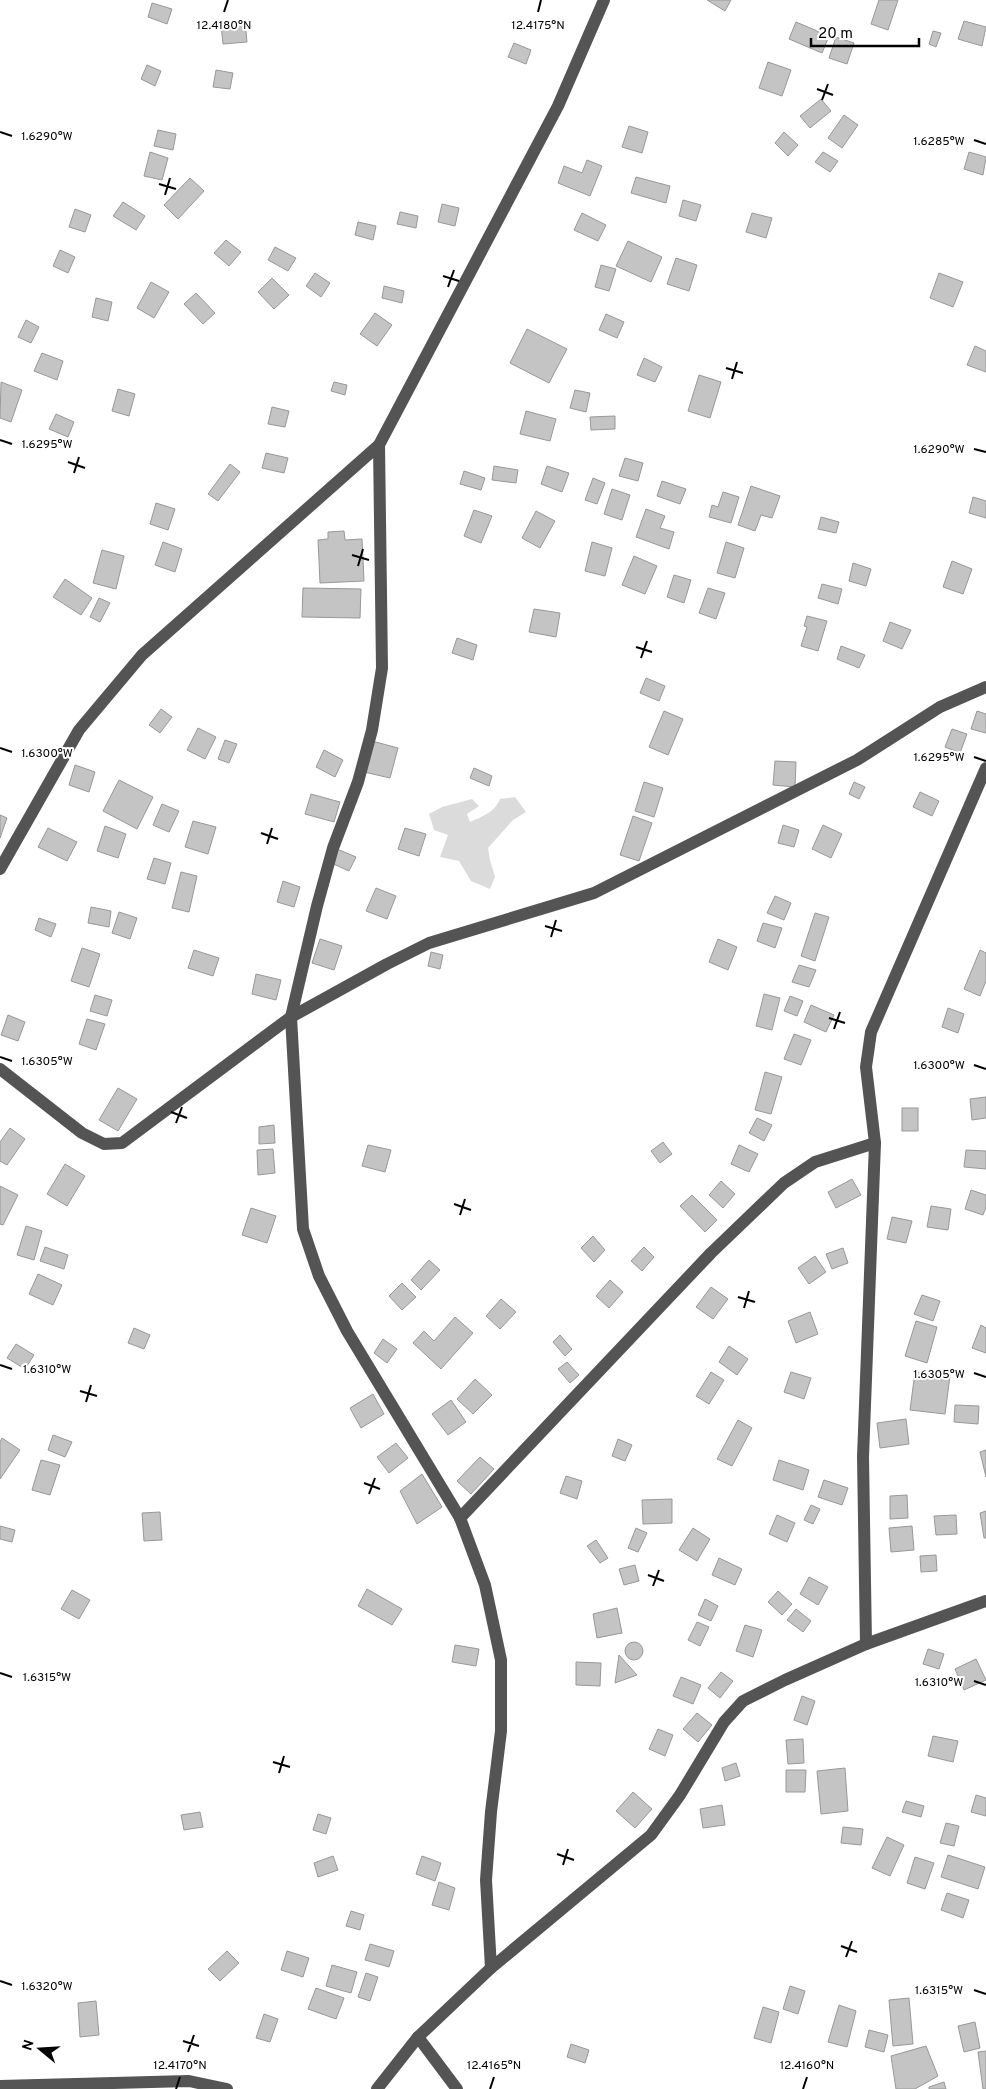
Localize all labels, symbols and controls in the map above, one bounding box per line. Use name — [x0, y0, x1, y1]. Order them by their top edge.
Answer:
scale bar — [811, 15, 918, 47]
text: 12.4180°N — [197, 18, 251, 34]
text: 12.4175°N — [511, 18, 565, 34]
text: 20 m — [818, 25, 853, 44]
text: 1.6290°W — [21, 129, 73, 145]
text: 1.6285°W — [913, 134, 965, 150]
text: 1.6295°W — [21, 437, 73, 453]
text: 1.6290°W — [913, 442, 965, 458]
text: 1.6300°W — [21, 746, 73, 762]
text: 1.6295°W — [913, 750, 965, 766]
text: 1.6305°W — [21, 1054, 73, 1070]
text: 1.6300°W — [913, 1058, 965, 1074]
text: 1.6310°W — [23, 1362, 71, 1378]
text: 1.6305°W — [913, 1367, 965, 1383]
text: 1.6315°W — [23, 1670, 71, 1686]
text: 1.6310°W — [915, 1675, 963, 1691]
text: 1.6320°W — [21, 1979, 73, 1995]
text: 1.6315°W — [915, 1983, 963, 1999]
north arrow — [15, 2024, 65, 2074]
text: N — [19, 2038, 39, 2053]
text: 12.4170°N — [153, 2058, 207, 2074]
text: 12.4165°N — [467, 2058, 521, 2074]
text: 12.4160°N — [780, 2058, 834, 2074]

